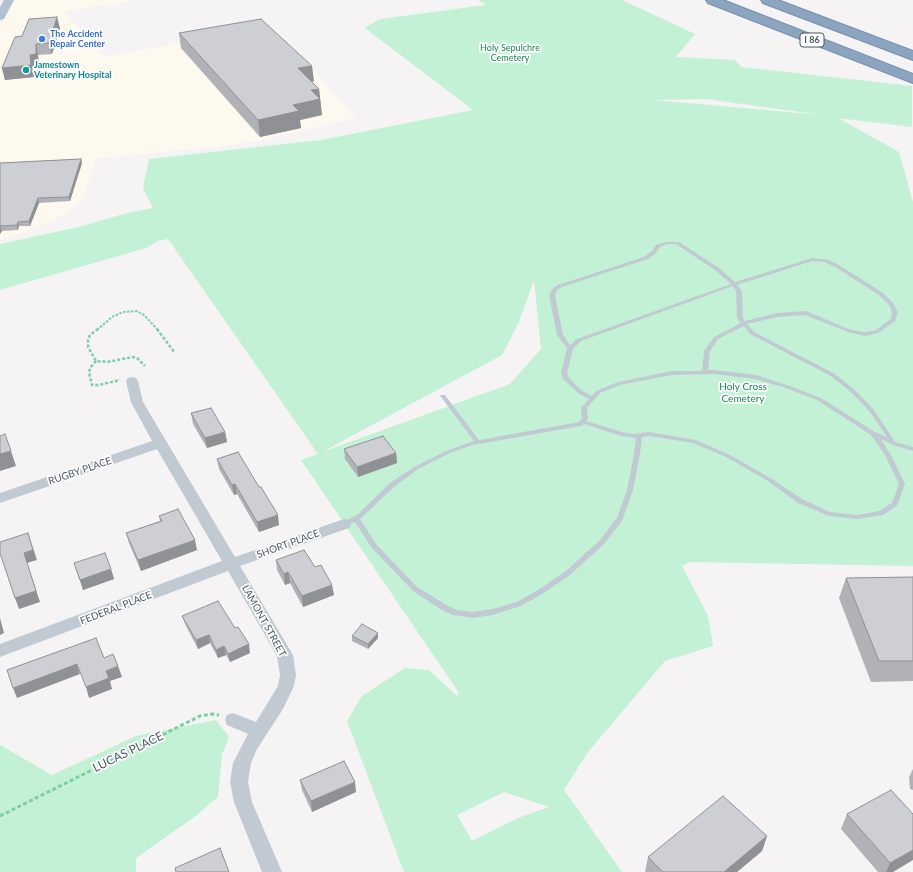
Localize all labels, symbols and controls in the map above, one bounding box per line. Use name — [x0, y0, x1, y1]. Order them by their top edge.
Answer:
place label: The Accident Repair Center — [50, 29, 105, 50]
road number: I 86 — [800, 33, 824, 47]
marker: The Accident Repair Center — [37, 34, 47, 44]
park label: Holy Sepulchre Cemetery — [480, 43, 540, 64]
place label: Jamestown Veterinary Hospital — [34, 60, 111, 81]
marker: Jamestown Veterinary Hospital — [21, 65, 31, 75]
park label: Holy Cross Cemetery — [719, 381, 767, 404]
street label: RUGBY PLACE — [47, 455, 113, 487]
street label: SHORT PLACE — [255, 527, 321, 561]
street label: LAMONT STREET — [239, 583, 289, 659]
street label: FEDERAL PLACE — [79, 589, 153, 627]
street label: LUCAS PLACE — [90, 729, 166, 775]

